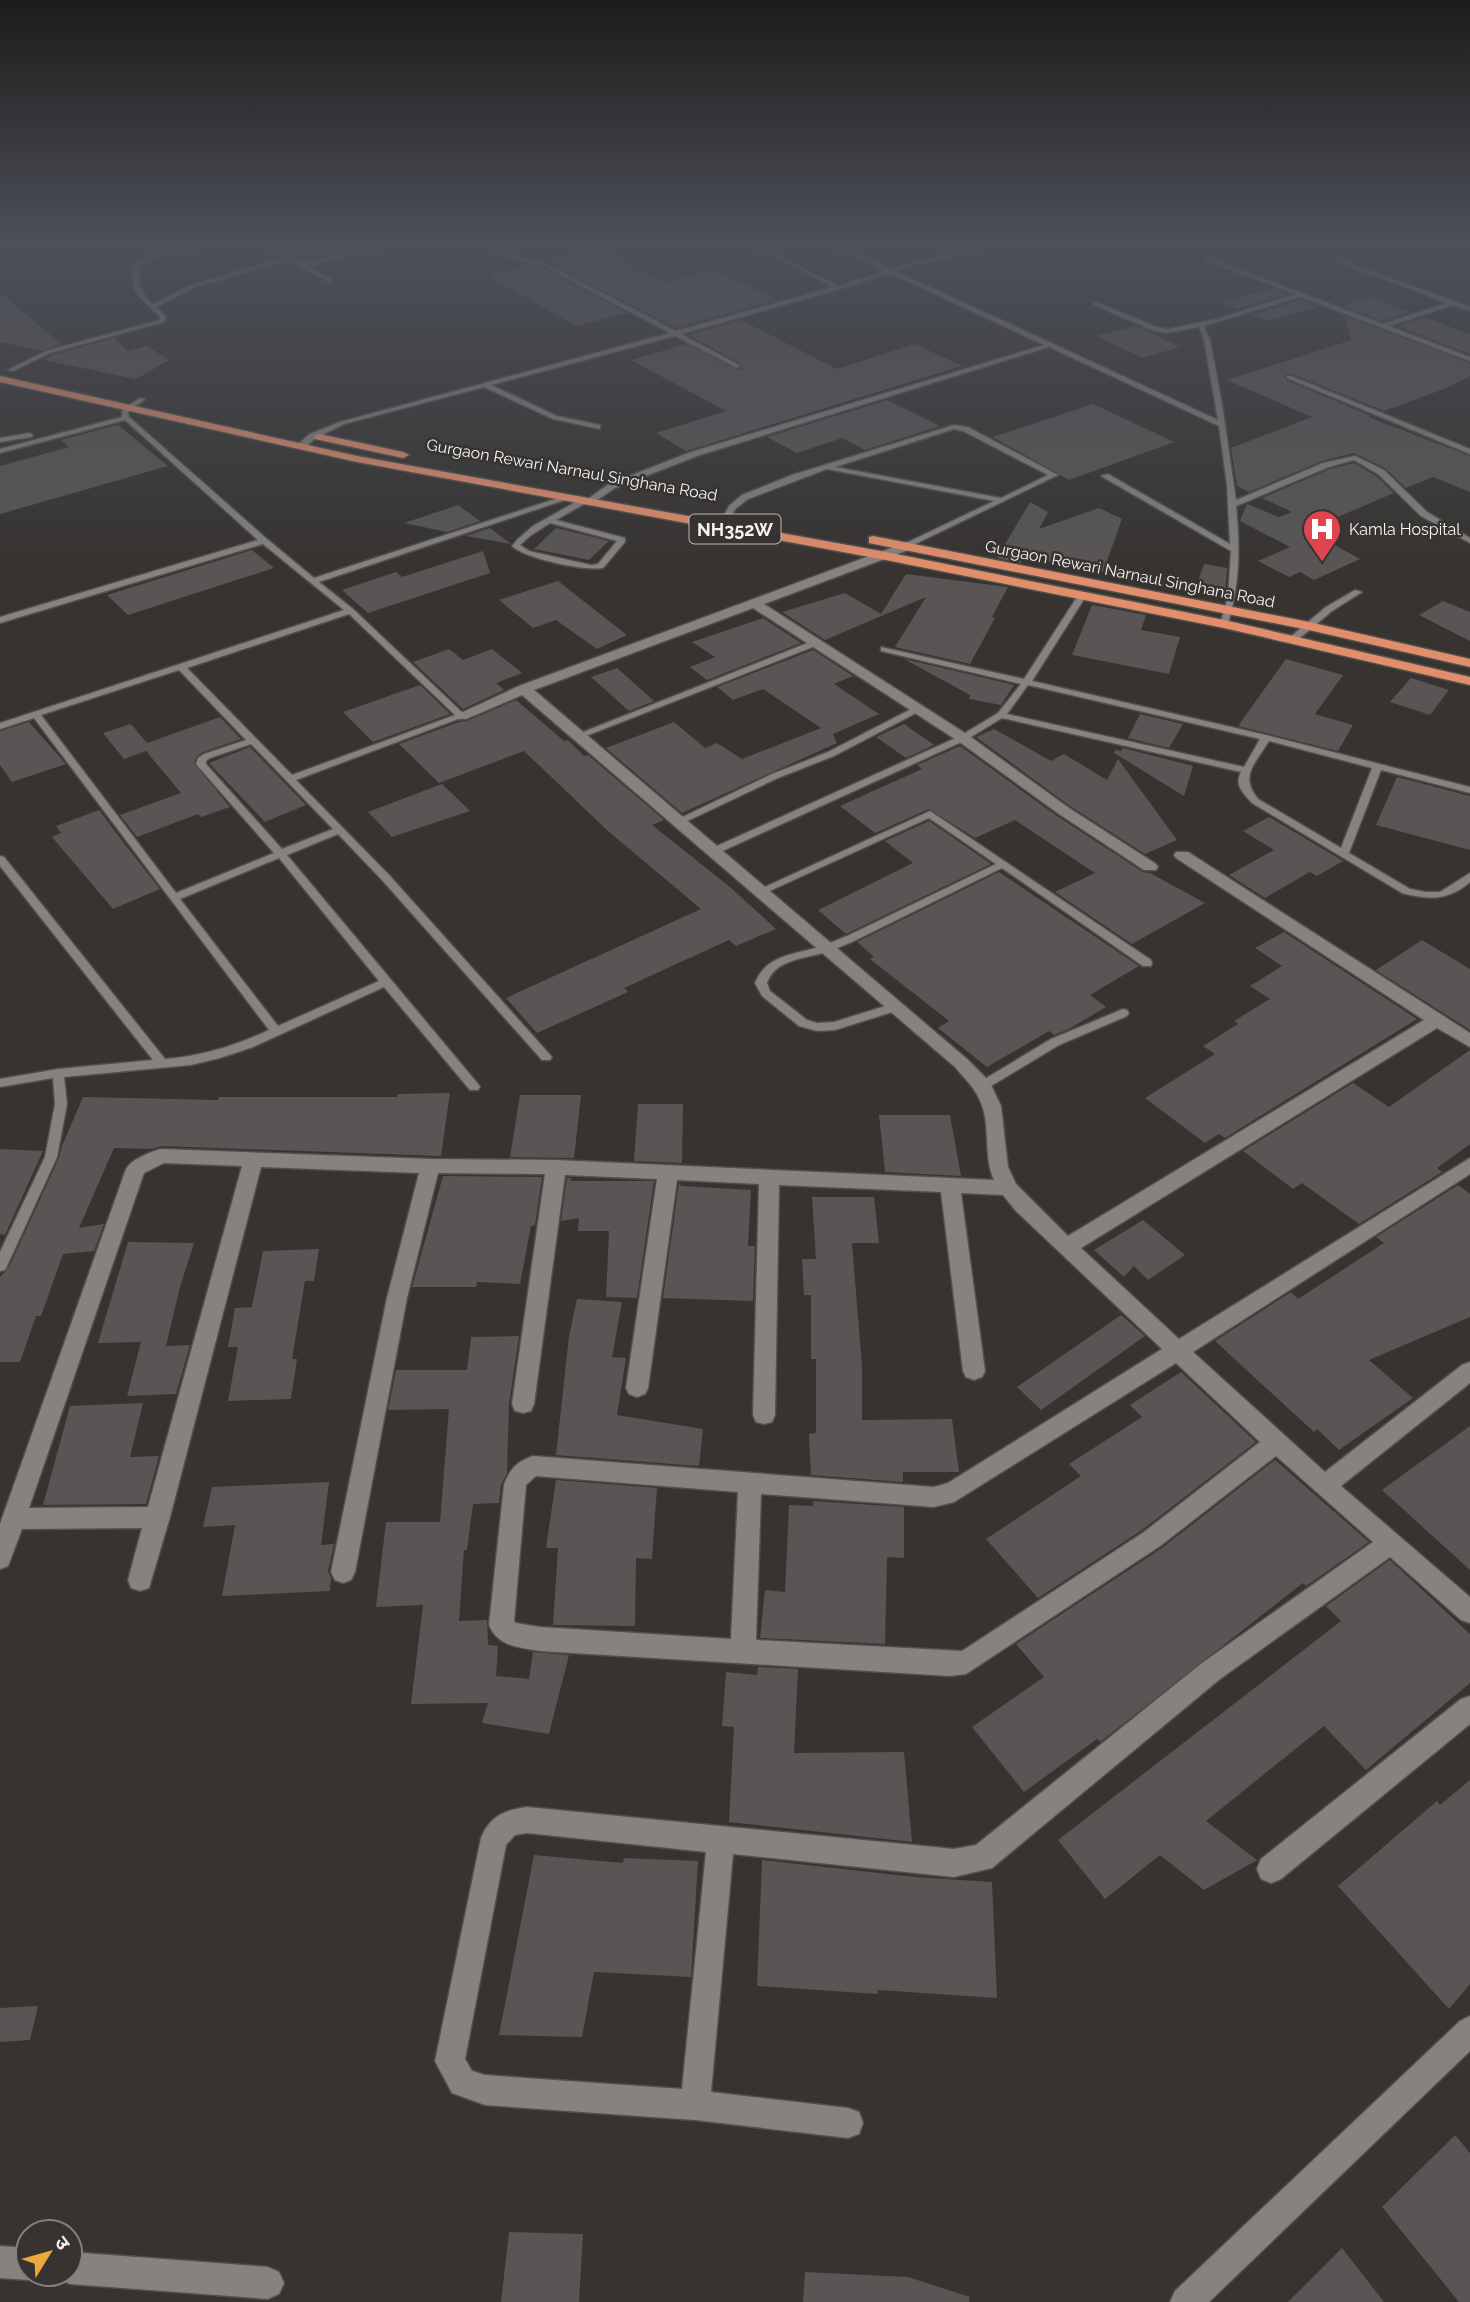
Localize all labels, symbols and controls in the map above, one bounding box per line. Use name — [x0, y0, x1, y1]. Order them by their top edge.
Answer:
street label: Gurgaon Rewari Narnaul Singhana Road — [425, 435, 719, 505]
hospital icon: Kamla Hospital — [1301, 508, 1343, 563]
road number: NH352W — [690, 514, 780, 544]
place label: Kamla Hospital — [1349, 520, 1461, 539]
street label: Gurgaon Rewari Narnaul Singhana Road — [983, 537, 1277, 611]
north arrow — [14, 2218, 84, 2288]
text: उ — [50, 2232, 75, 2255]

